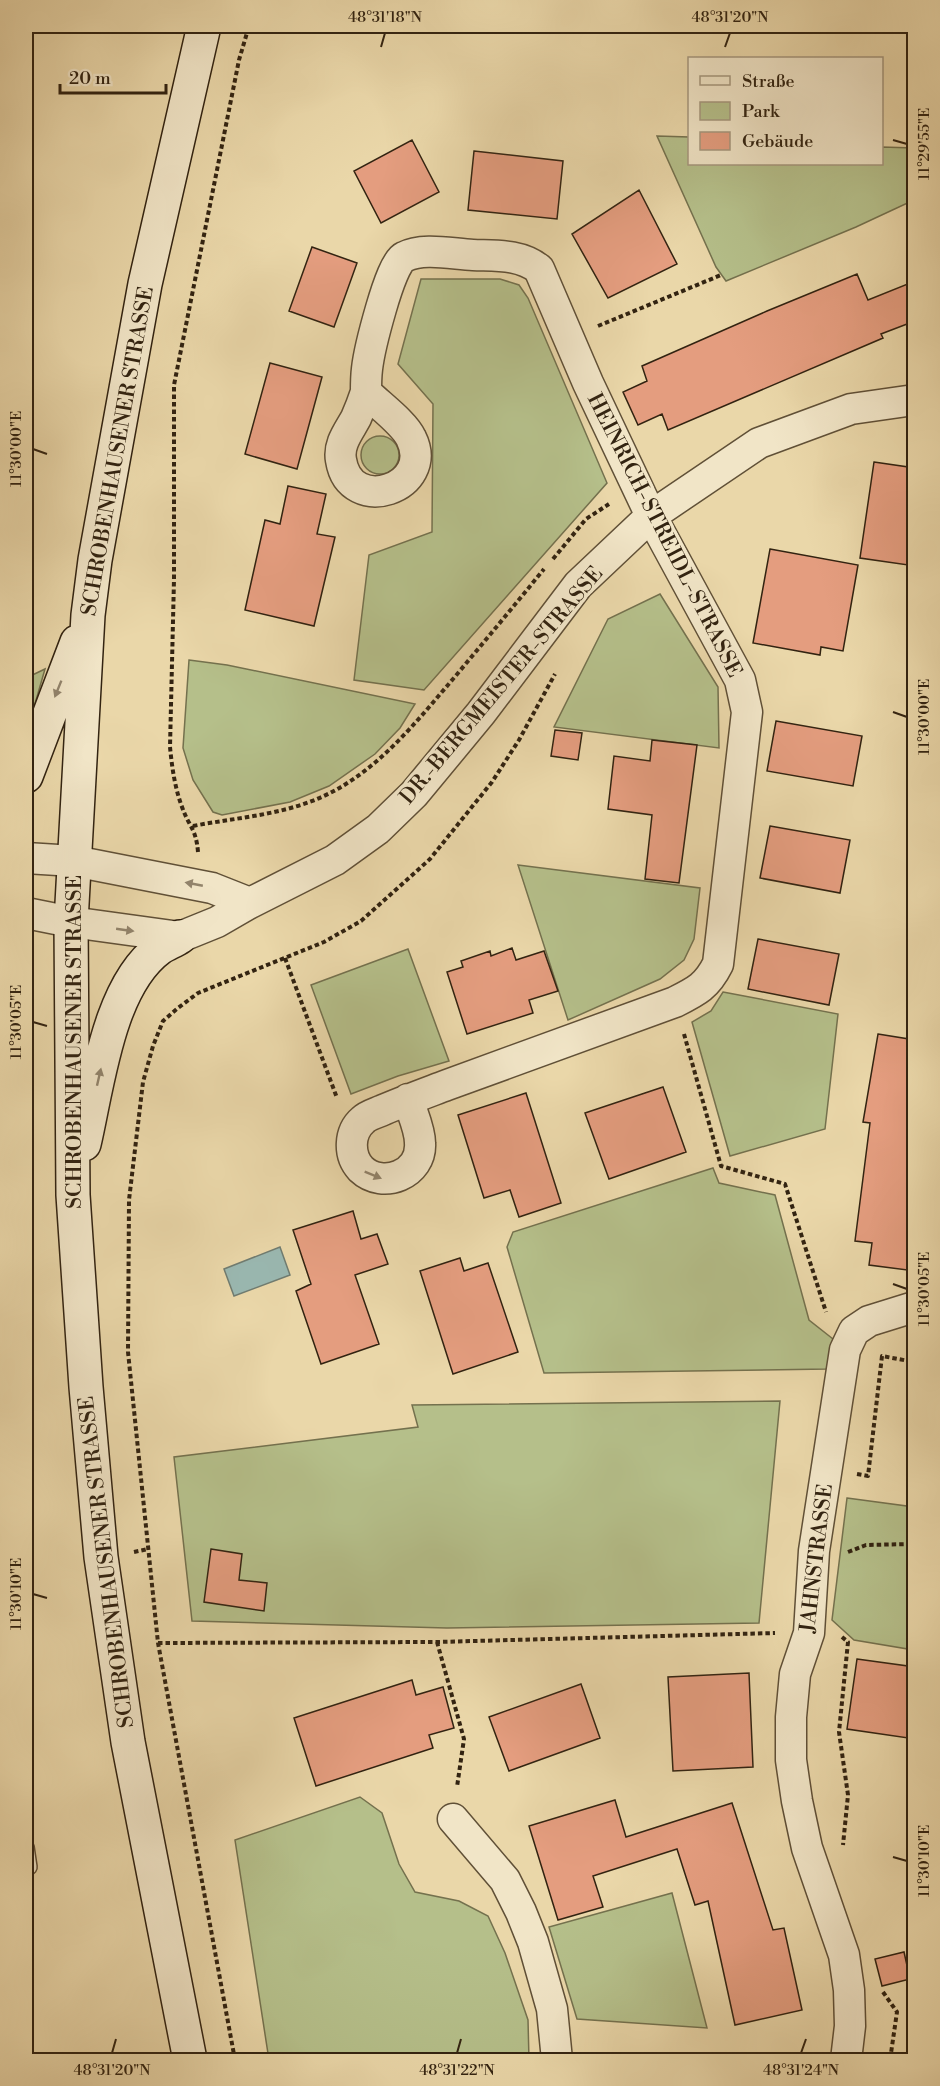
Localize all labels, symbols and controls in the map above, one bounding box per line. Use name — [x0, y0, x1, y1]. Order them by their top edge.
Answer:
text: 48°31'18"N — [348, 8, 422, 27]
text: 48°31'20"N — [692, 8, 768, 27]
scale bar — [60, 57, 166, 95]
legend — [688, 57, 883, 165]
text: 20 m — [69, 67, 111, 90]
text: Straße — [742, 70, 795, 93]
text: Park — [742, 100, 781, 123]
text: 11°29'55"E — [915, 108, 934, 180]
text: Gebäude — [742, 130, 813, 153]
street label: SCHROBENHAUSENER STRASSE — [76, 284, 160, 618]
street label: HEINRICH-STREIDL-STRASSE — [581, 389, 747, 682]
text: 11°30'00"E — [7, 411, 26, 487]
street label: DR.-BERGMEISTER-STRASSE — [395, 561, 609, 810]
text: 11°30'00"E — [915, 679, 934, 755]
one-way arrow — [53, 680, 63, 698]
street label: SCHROBENHAUSENER STRASSE — [62, 875, 88, 1209]
one-way arrow — [185, 879, 204, 889]
one-way arrow — [116, 925, 135, 934]
text: 11°30'05"E — [7, 985, 26, 1059]
one-way arrow — [95, 1067, 105, 1086]
one-way arrow — [365, 1170, 383, 1180]
text: 11°30'05"E — [915, 1252, 934, 1326]
street label: SCHROBENHAUSENER STRASSE — [74, 1394, 140, 1729]
street label: JAHNSTRASSE — [795, 1482, 839, 1635]
text: 11°30'10"E — [7, 1558, 26, 1630]
text: 11°30'10"E — [915, 1825, 934, 1897]
text: 48°31'20"N — [74, 2061, 150, 2080]
text: 48°31'22"N — [419, 2061, 495, 2080]
text: 48°31'24"N — [763, 2061, 839, 2080]

